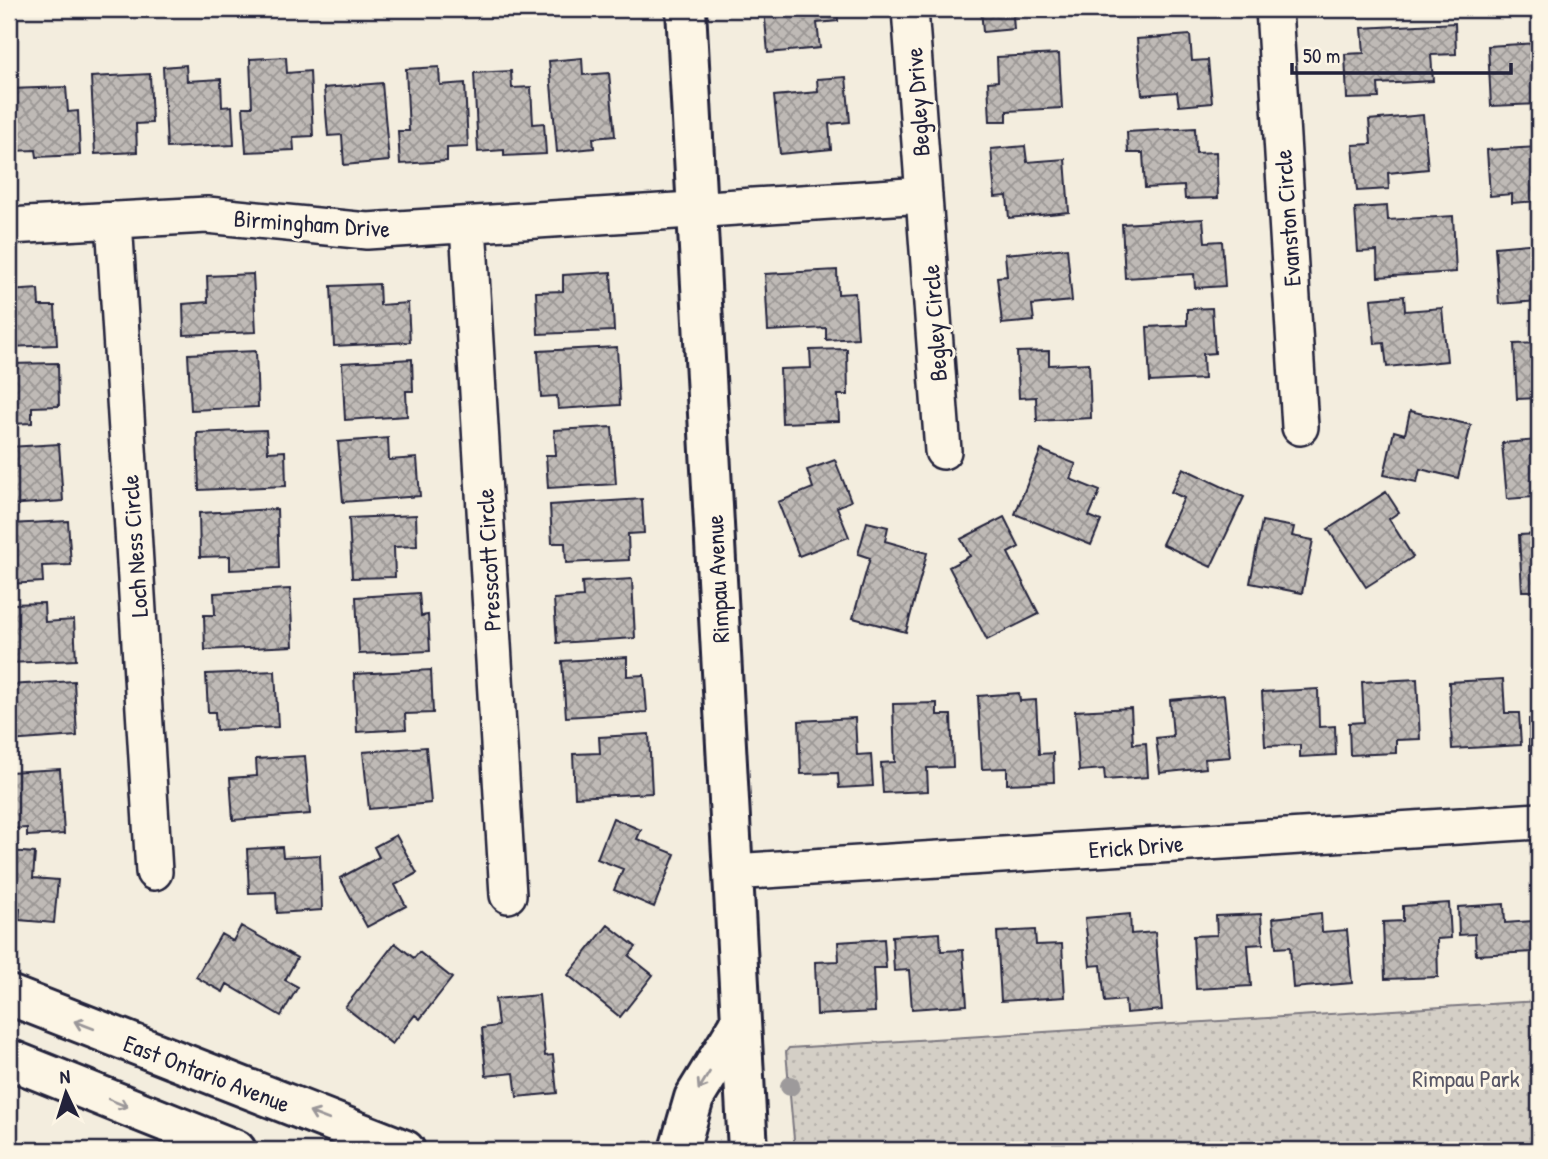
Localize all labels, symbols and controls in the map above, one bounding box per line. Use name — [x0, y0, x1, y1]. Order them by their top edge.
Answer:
scale bar — [1292, 32, 1511, 76]
text: 50 m — [1303, 41, 1340, 70]
street label: Begley Drive — [897, 46, 937, 158]
street label: Evanston Circle — [1266, 148, 1308, 287]
street label: Birmingham Drive — [233, 202, 392, 244]
street label: Begley Circle — [914, 263, 954, 382]
street label: Loch Ness Circle — [113, 473, 155, 618]
street label: Presscott Circle — [468, 487, 508, 632]
street label: Rimpau Avenue — [698, 514, 736, 644]
street label: Erick Drive — [1087, 827, 1185, 865]
one-way arrow — [74, 1017, 95, 1030]
street label: East Ontario Avenue — [119, 1027, 295, 1120]
north arrow — [32, 1058, 102, 1128]
park label: Rimpau Park — [1412, 1062, 1520, 1094]
text: N — [59, 1063, 71, 1089]
one-way arrow — [697, 1070, 711, 1090]
one-way arrow — [106, 1097, 128, 1110]
one-way arrow — [308, 1109, 330, 1122]

